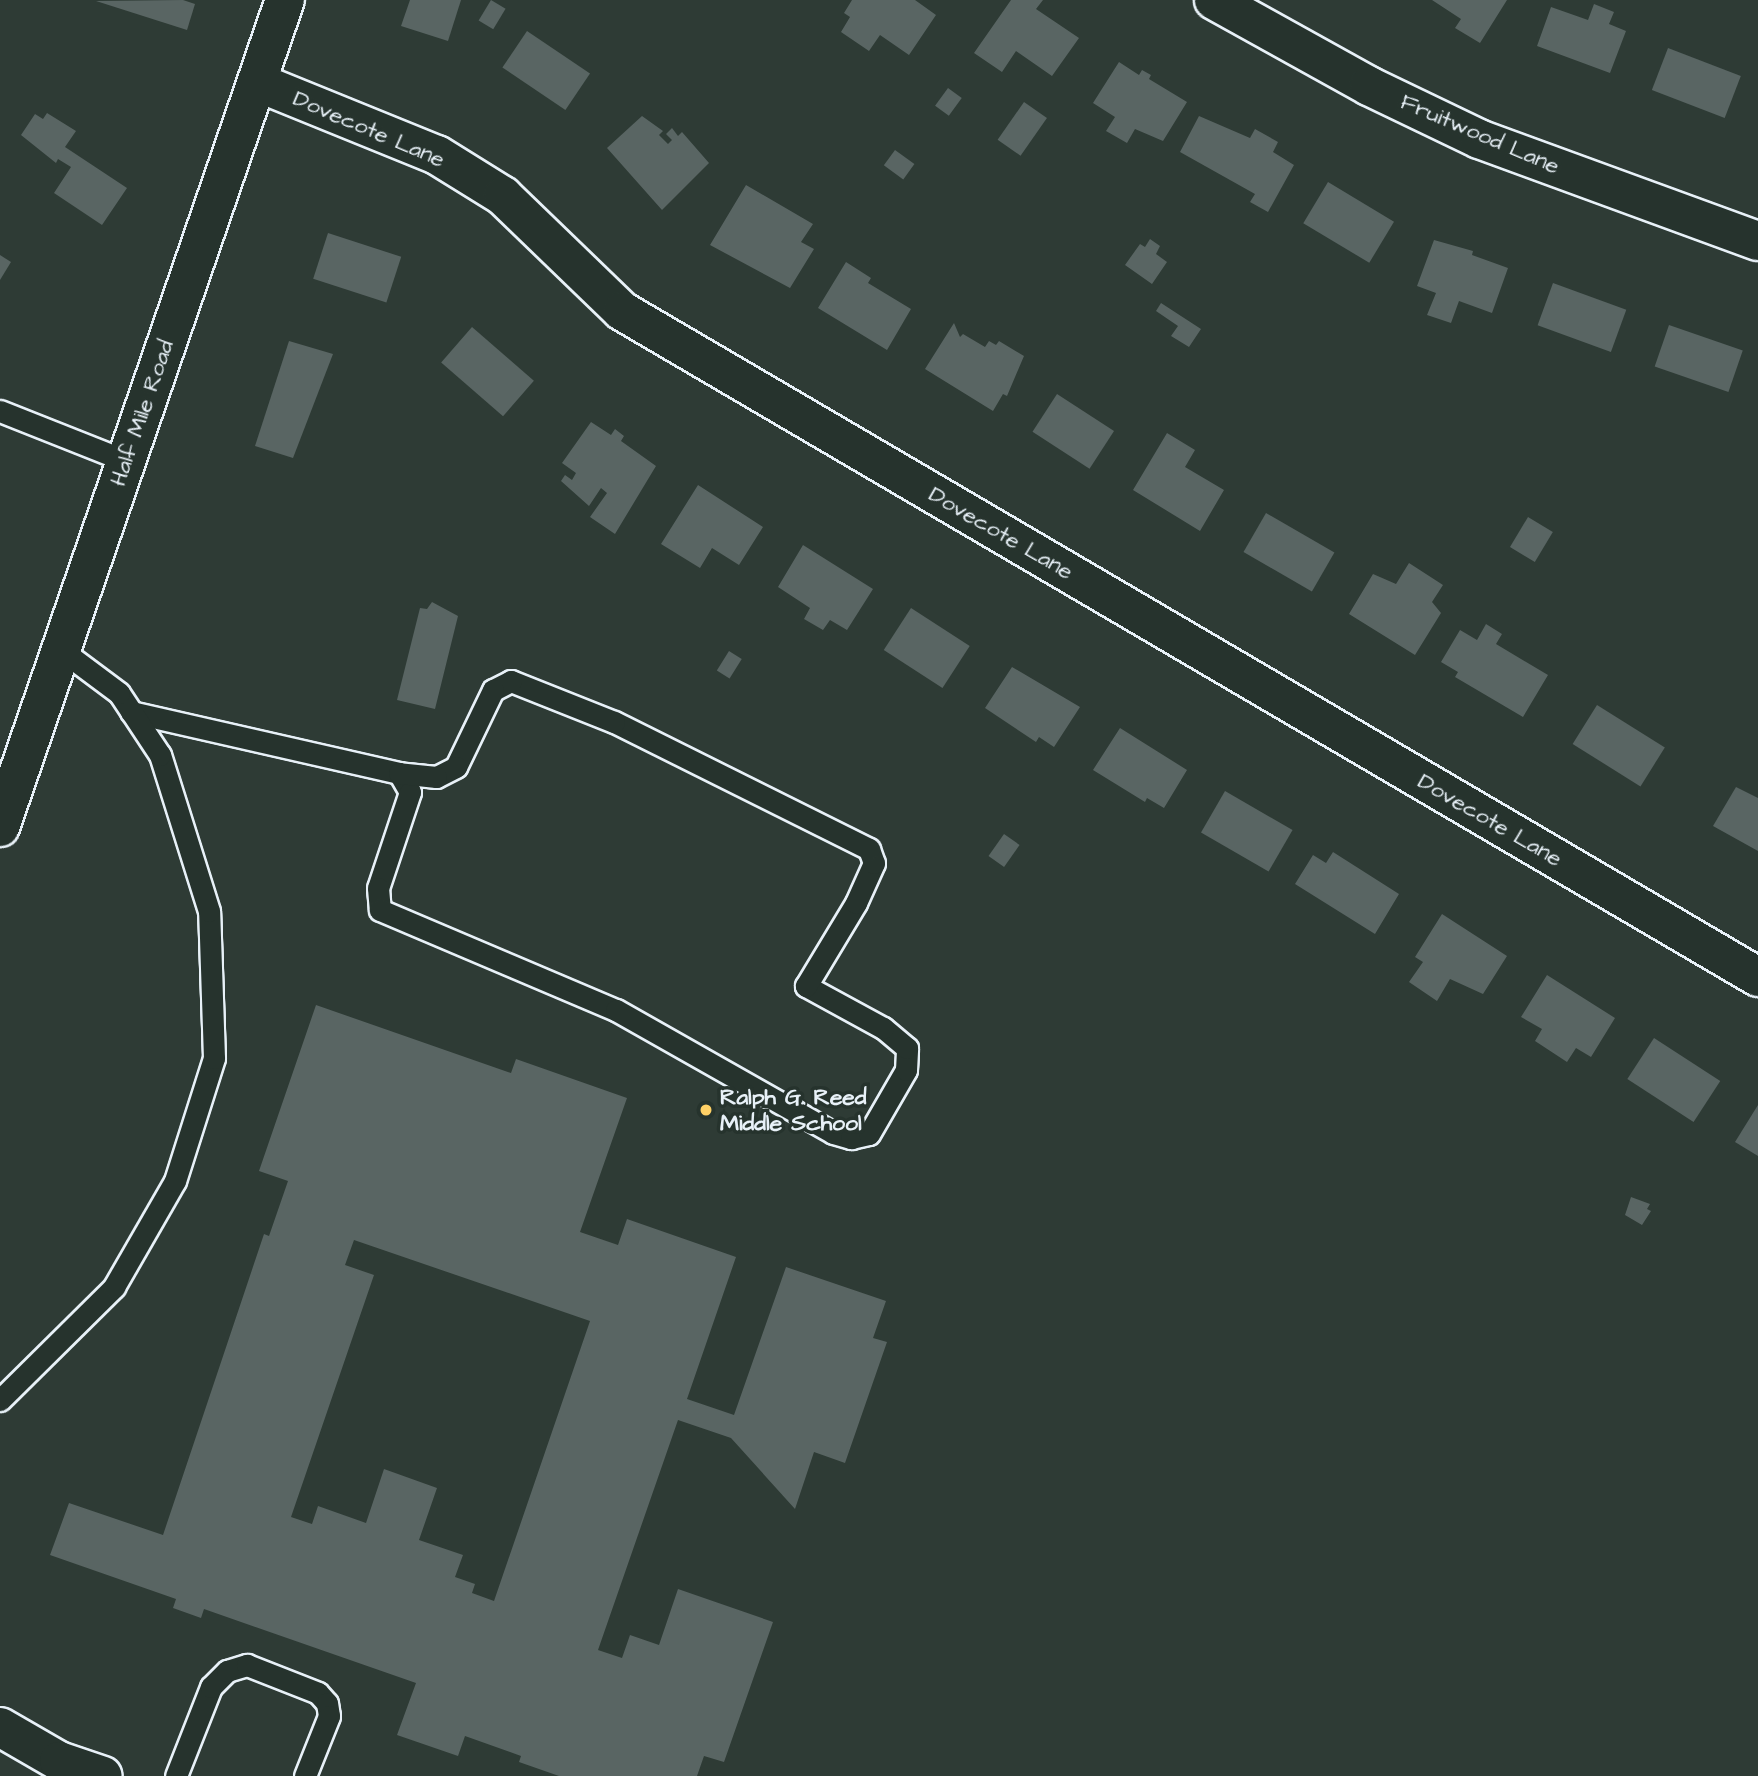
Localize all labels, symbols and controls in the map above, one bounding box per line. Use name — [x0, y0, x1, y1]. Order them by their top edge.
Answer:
street label: Dovecote Lane — [289, 85, 449, 173]
street label: Fruitwood Lane — [1396, 88, 1564, 180]
street label: Half Mile Road — [104, 336, 180, 490]
street label: Dovecote Lane — [924, 480, 1078, 586]
street label: Dovecote Lane — [1413, 767, 1567, 873]
place label: Ralph G. Reed Middle School — [720, 1083, 867, 1137]
marker: Ralph G. Reed Middle School — [698, 1102, 714, 1118]

